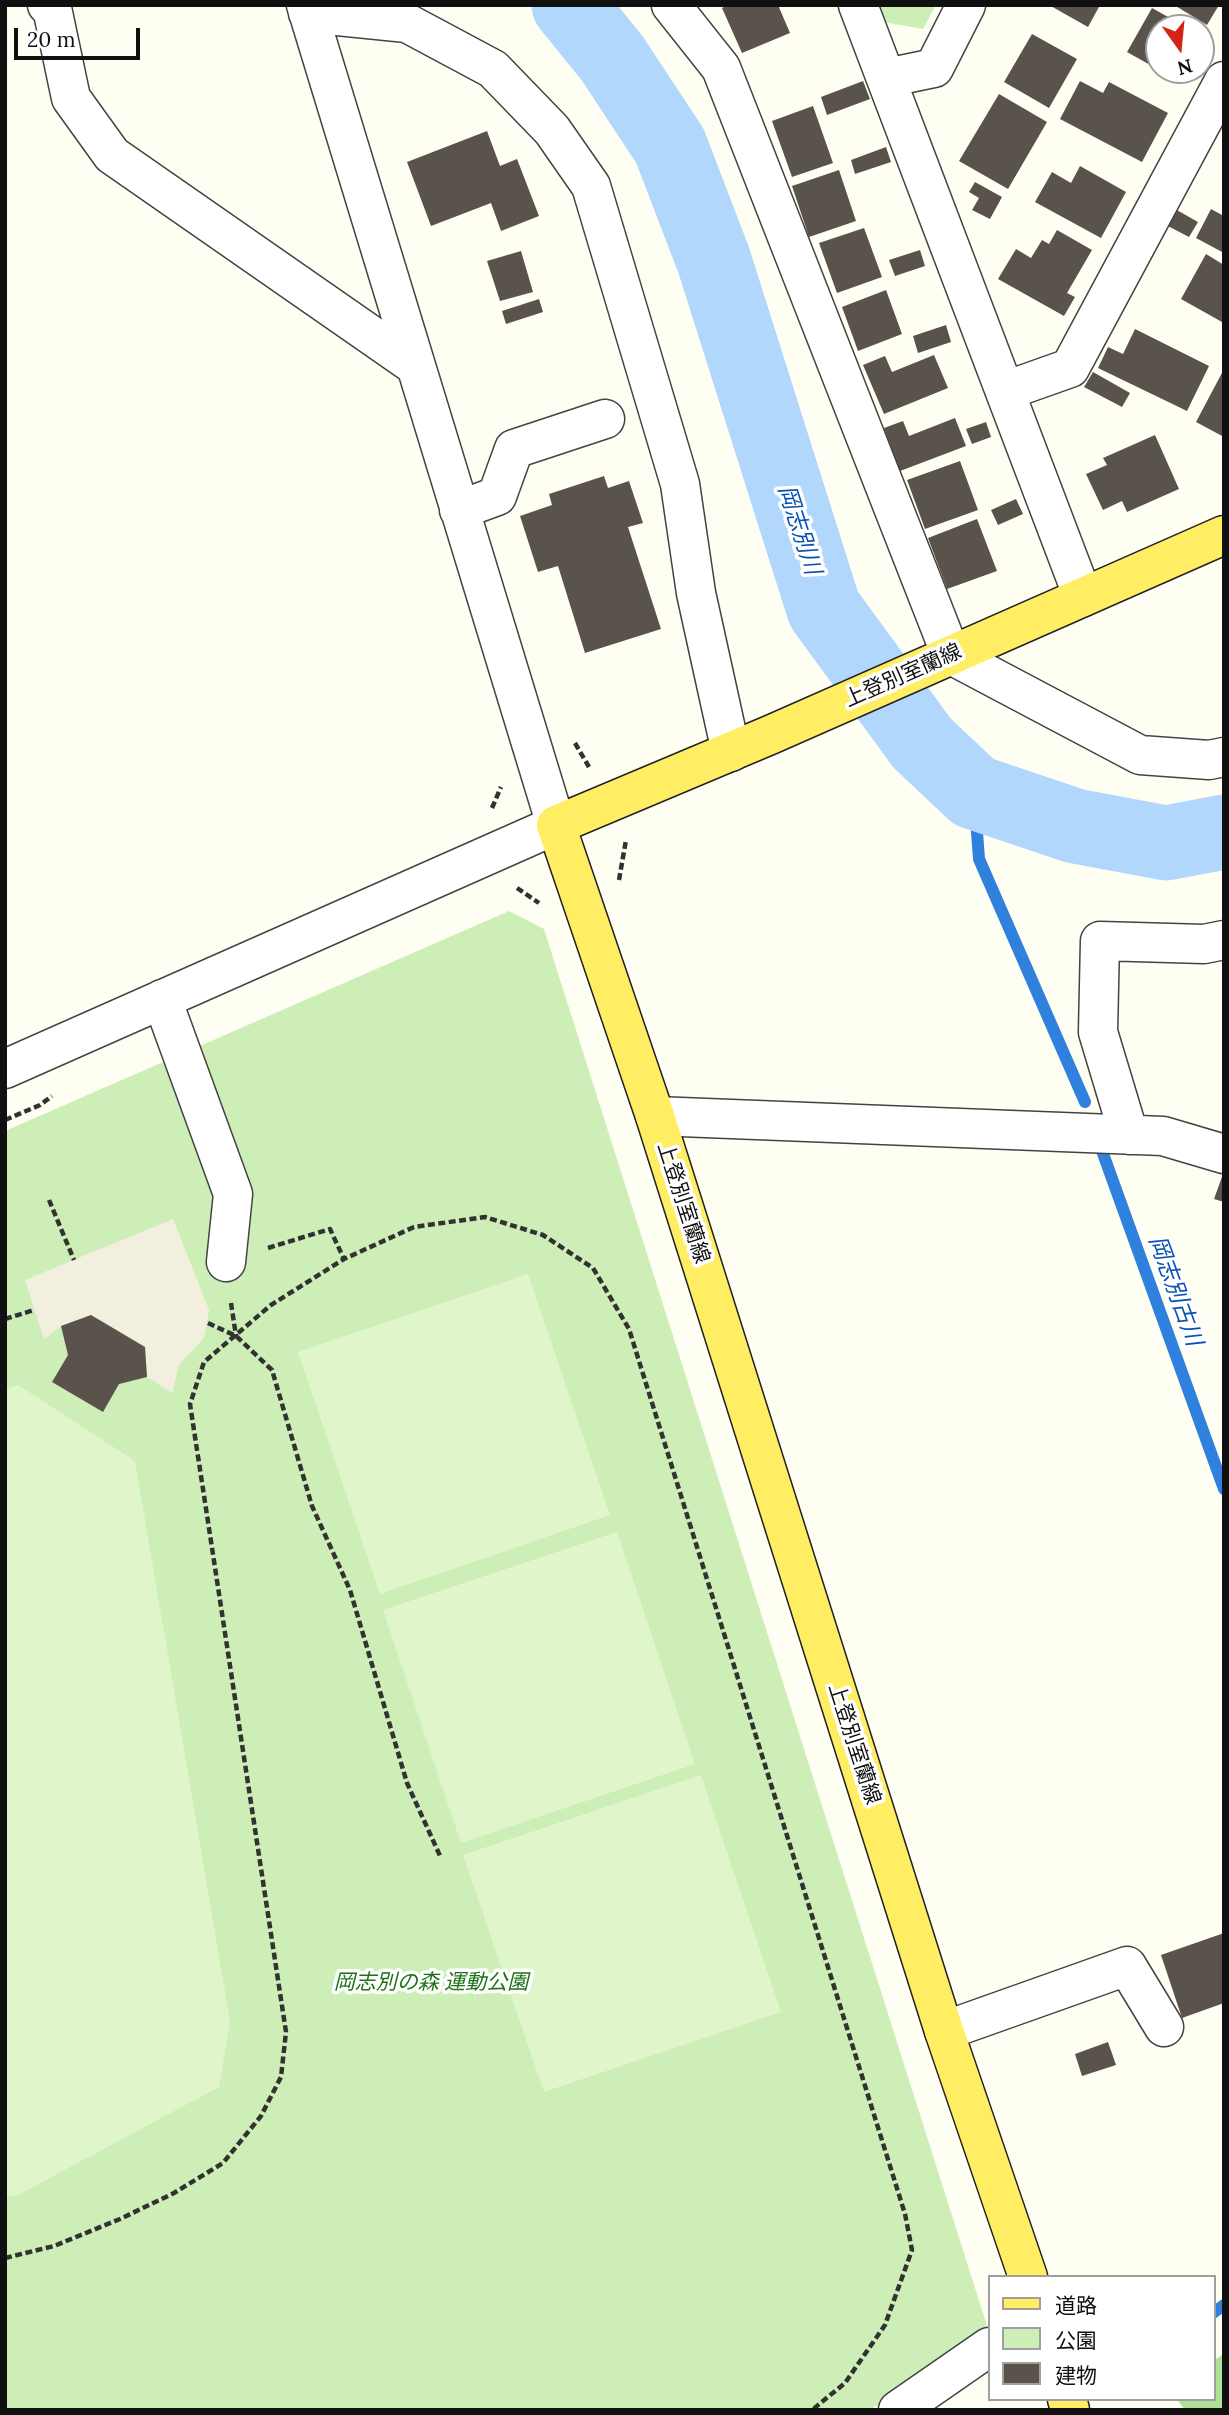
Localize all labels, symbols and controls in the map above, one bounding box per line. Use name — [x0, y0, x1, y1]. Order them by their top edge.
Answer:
scale bar — [18, 14, 144, 58]
north arrow — [1145, 14, 1215, 84]
text: 20 m — [27, 26, 76, 53]
text: N — [1175, 54, 1195, 81]
water label: 岡志別川 — [772, 482, 826, 578]
street label: 上登別室蘭線 — [840, 639, 966, 713]
street label: 上登別室蘭線 — [652, 1139, 714, 1267]
water label: 岡志別古川 — [1142, 1232, 1208, 1350]
street label: 上登別室蘭線 — [823, 1680, 885, 1808]
park label: 岡志別の森 運動公園 — [334, 1970, 528, 1996]
legend — [988, 2275, 1215, 2401]
text: 道路 — [1055, 2292, 1097, 2319]
text: 公園 — [1055, 2327, 1097, 2354]
text: 建物 — [1055, 2362, 1097, 2389]

